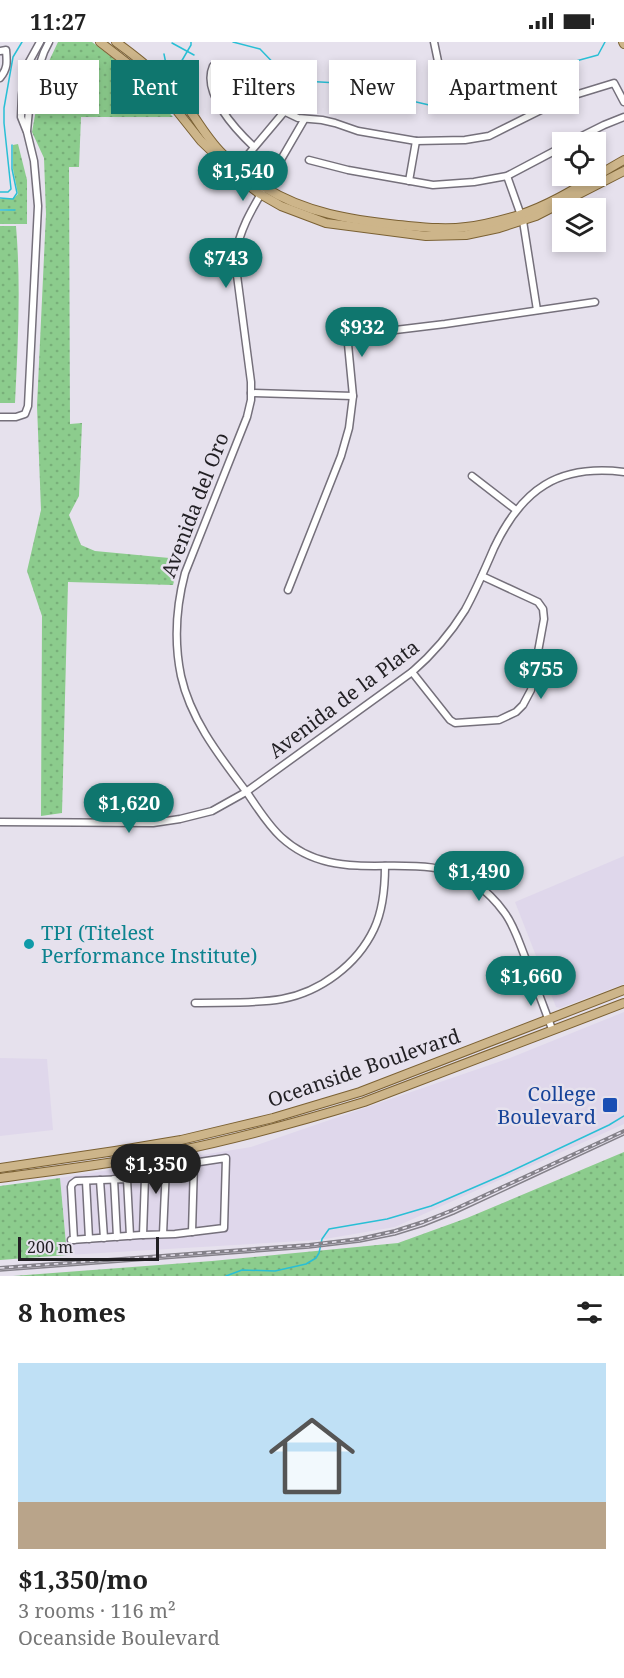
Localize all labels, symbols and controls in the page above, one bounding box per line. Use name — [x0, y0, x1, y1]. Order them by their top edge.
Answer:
text: 11:27 — [30, 6, 86, 36]
chip: Buy — [18, 60, 99, 114]
chip: Rent — [111, 60, 199, 114]
chip: Filters — [211, 60, 317, 114]
chip: New — [329, 60, 416, 114]
chip: Apartment — [428, 60, 579, 114]
map controls — [552, 132, 606, 252]
button: locate — [552, 132, 606, 186]
pin: $1,540 — [194, 151, 292, 202]
text: $1,540 — [212, 157, 274, 184]
button: layers — [552, 198, 606, 252]
pin: $743 — [190, 238, 262, 289]
text: $743 — [203, 244, 249, 271]
pin: $932 — [326, 307, 398, 358]
text: $932 — [339, 313, 385, 340]
street label: Avenida del Oro — [154, 428, 235, 581]
street label: Avenida de la Plata — [263, 633, 424, 764]
pin: $755 — [505, 649, 577, 700]
text: $755 — [518, 655, 564, 682]
pin: $1,620 — [80, 783, 178, 834]
text: $1,620 — [98, 789, 160, 816]
pin: $1,490 — [430, 851, 528, 902]
text: $1,490 — [448, 857, 510, 884]
place label: TPI (Titelest Performance Institute) — [41, 919, 257, 969]
marker: TPI (Titelest Performance Institute) — [22, 937, 36, 951]
pin: $1,660 — [482, 956, 580, 1007]
text: $1,660 — [500, 962, 562, 989]
street label: Oceanside Boulevard — [264, 1022, 464, 1113]
place label: College Boulevard — [497, 1080, 596, 1130]
marker: College Boulevard — [601, 1096, 619, 1114]
pin: $1,350 — [107, 1144, 205, 1195]
text: $1,350 — [125, 1150, 187, 1177]
scale bar — [18, 1234, 159, 1262]
text: 200 m — [27, 1236, 73, 1258]
text: 8 homes — [18, 1294, 126, 1330]
icon: filters — [573, 1296, 606, 1329]
icon: home — [258, 1402, 366, 1510]
text: $1,350/mo — [18, 1561, 148, 1597]
text: 3 rooms · 116 m² — [18, 1597, 176, 1624]
text: Oceanside Boulevard — [18, 1624, 220, 1651]

